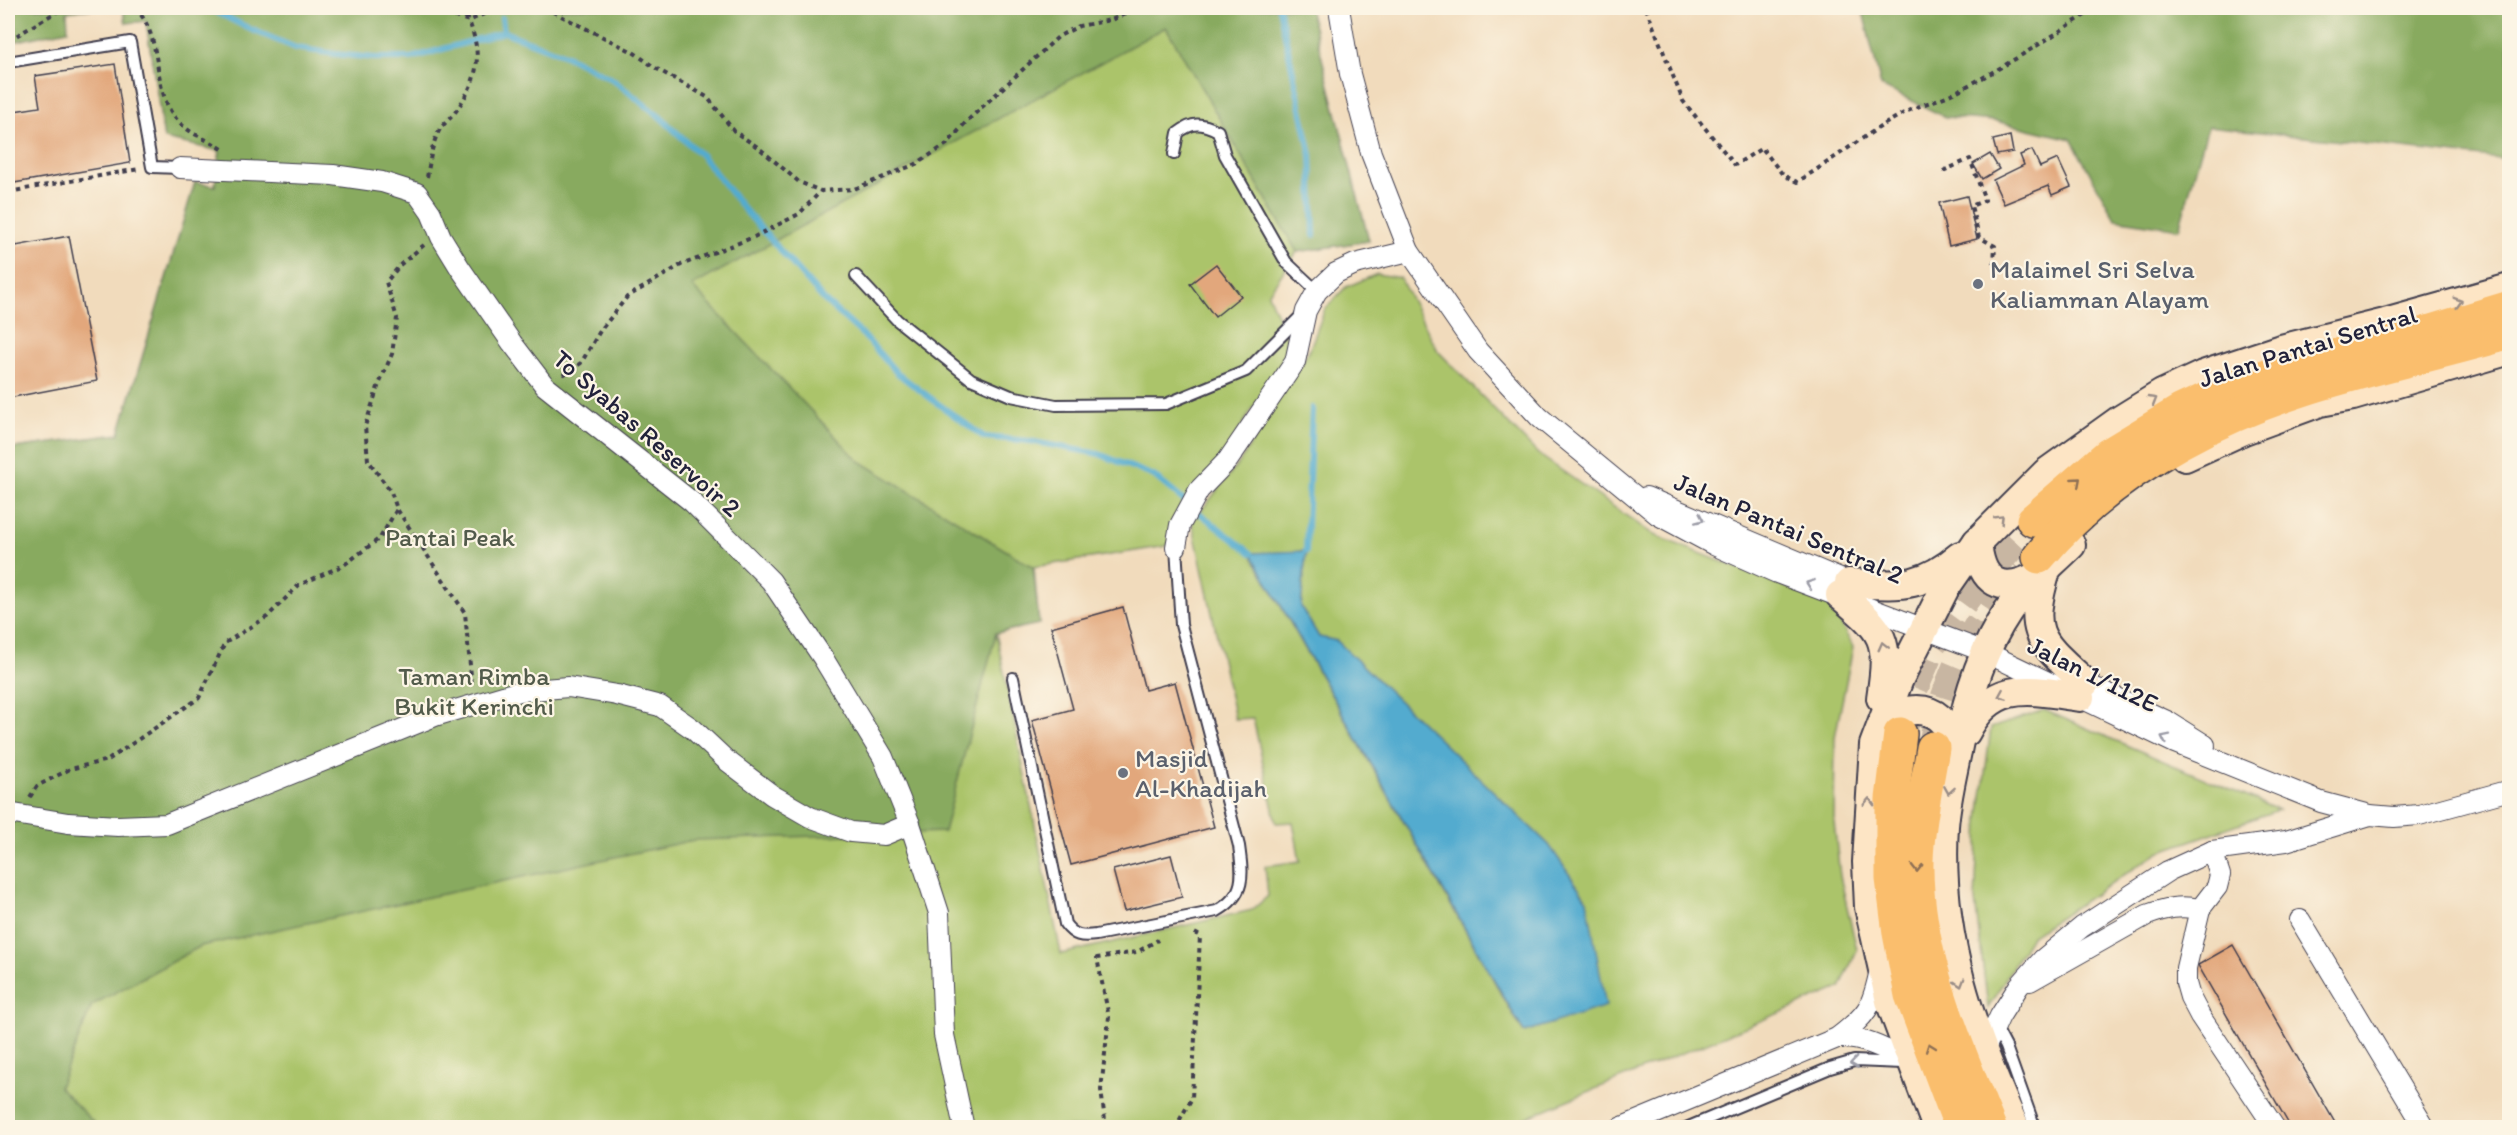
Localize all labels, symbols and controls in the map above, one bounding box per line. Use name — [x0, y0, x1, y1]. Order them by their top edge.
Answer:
place label: Malaimel Sri Selva Kaliamman Alayam — [1990, 253, 2209, 315]
marker: Malaimel Sri Selva Kaliamman Alayam — [1971, 277, 1985, 291]
one-way arrow — [2452, 297, 2463, 309]
street label: Jalan Pantai Sentral — [2195, 298, 2421, 394]
street label: To Syabas Reservoir 2 — [546, 343, 748, 524]
one-way arrow — [2147, 395, 2157, 407]
street label: Jalan Pantai Sentral 2 — [1670, 465, 1909, 591]
one-way arrow — [2070, 478, 2081, 489]
one-way arrow — [1694, 511, 1705, 523]
one-way arrow — [1993, 515, 2003, 526]
park label: Pantai Peak — [385, 521, 516, 553]
one-way arrow — [1805, 579, 1816, 592]
street label: Jalan 1/112E — [2023, 629, 2163, 719]
one-way arrow — [1877, 641, 1890, 651]
park label: Taman Rimba Bukit Kerinchi — [394, 660, 554, 722]
one-way arrow — [1998, 688, 2009, 700]
one-way arrow — [2160, 734, 2171, 746]
place label: Masjid Al-Khadijah — [1135, 742, 1267, 804]
marker: Masjid Al-Khadijah — [1116, 766, 1130, 780]
one-way arrow — [1944, 785, 1956, 794]
one-way arrow — [1863, 798, 1876, 807]
one-way arrow — [1911, 863, 1923, 872]
one-way arrow — [1953, 977, 1965, 988]
one-way arrow — [1924, 1043, 1937, 1053]
one-way arrow — [1849, 1056, 1859, 1068]

